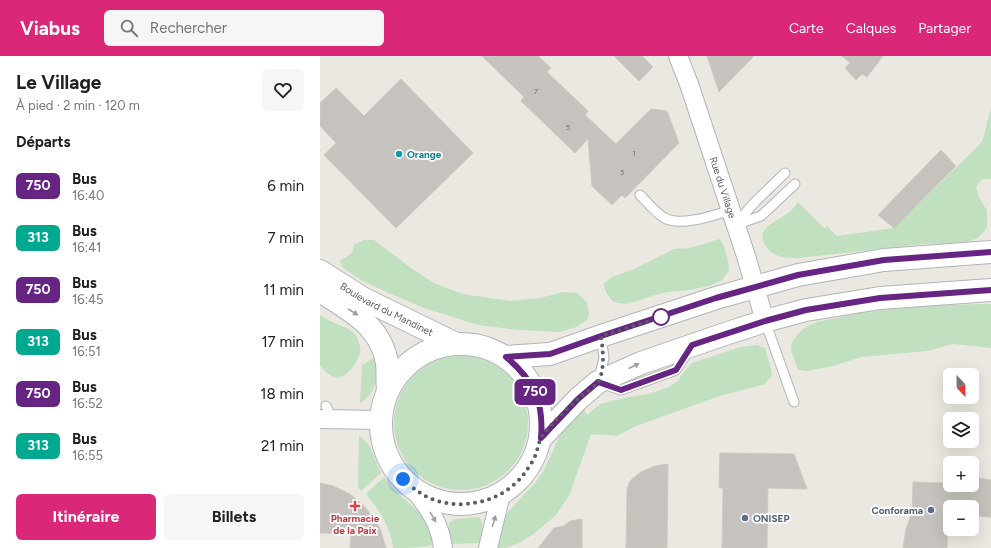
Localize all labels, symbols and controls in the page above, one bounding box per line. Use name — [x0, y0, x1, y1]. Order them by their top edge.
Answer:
search box — [104, 10, 384, 46]
text: Viabus — [20, 17, 80, 40]
icon: search — [118, 17, 140, 39]
text: Rechercher — [150, 19, 227, 37]
text: Carte — [789, 20, 824, 37]
text: Calques — [846, 20, 896, 37]
text: Partager — [918, 20, 971, 37]
button: heart — [262, 69, 304, 111]
text: Le Village — [16, 71, 101, 94]
house number: 7 — [534, 86, 539, 96]
text: À pied · 2 min · 120 m — [16, 98, 140, 113]
house number: 5 — [566, 122, 571, 132]
text: Départs — [16, 133, 71, 151]
place label: Orange — [407, 148, 442, 161]
house number: 1 — [632, 148, 636, 158]
marker: Orange — [394, 149, 404, 159]
street label: Rue du Village — [707, 155, 740, 220]
house number: 3 — [620, 167, 624, 177]
text: Bus — [72, 170, 97, 188]
text: 750 — [26, 177, 51, 194]
text: 6 min — [267, 177, 304, 195]
text: 16:40 — [72, 188, 104, 203]
text: Bus — [72, 222, 97, 240]
text: 313 — [27, 229, 49, 246]
text: 7 min — [268, 229, 304, 247]
text: 16:41 — [72, 240, 101, 255]
text: Bus — [72, 274, 97, 292]
street label: Boulevard du Mandinet — [338, 279, 436, 339]
text: 750 — [26, 281, 51, 298]
text: 11 min — [263, 281, 304, 299]
text: 16:45 — [72, 292, 104, 307]
one-way arrow — [348, 308, 358, 316]
unlabelled marker — [652, 308, 670, 326]
text: Bus — [72, 326, 97, 344]
text: 313 — [27, 333, 49, 350]
text: 17 min — [261, 333, 304, 351]
text: 16:51 — [72, 344, 101, 359]
one-way arrow — [628, 363, 639, 369]
north arrow — [943, 368, 979, 404]
map controls — [943, 368, 979, 536]
text: Bus — [72, 378, 97, 396]
line badge: 750 — [512, 379, 558, 405]
text: 750 — [523, 383, 548, 400]
text: 750 — [26, 385, 51, 402]
text: 18 min — [260, 385, 304, 403]
text: 16:52 — [72, 396, 103, 411]
button: layers — [943, 412, 979, 448]
text: Bus — [72, 430, 97, 448]
text: 313 — [27, 437, 49, 454]
text: 21 min — [261, 437, 304, 455]
text: 16:55 — [72, 448, 103, 463]
button: + — [943, 456, 979, 492]
your location — [393, 469, 413, 489]
button: Itinéraire — [16, 494, 156, 540]
button: Billets — [164, 494, 304, 540]
button: − — [943, 500, 979, 536]
marker: Pharmacie de la Paix — [350, 501, 360, 511]
place label: Conforama — [871, 504, 923, 517]
marker: Conforama — [926, 505, 936, 515]
one-way arrow — [430, 511, 437, 523]
place label: Pharmacie de la Paix — [331, 512, 380, 537]
place label: ONISEP — [753, 512, 789, 525]
marker: ONISEP — [740, 513, 750, 523]
one-way arrow — [491, 515, 497, 527]

